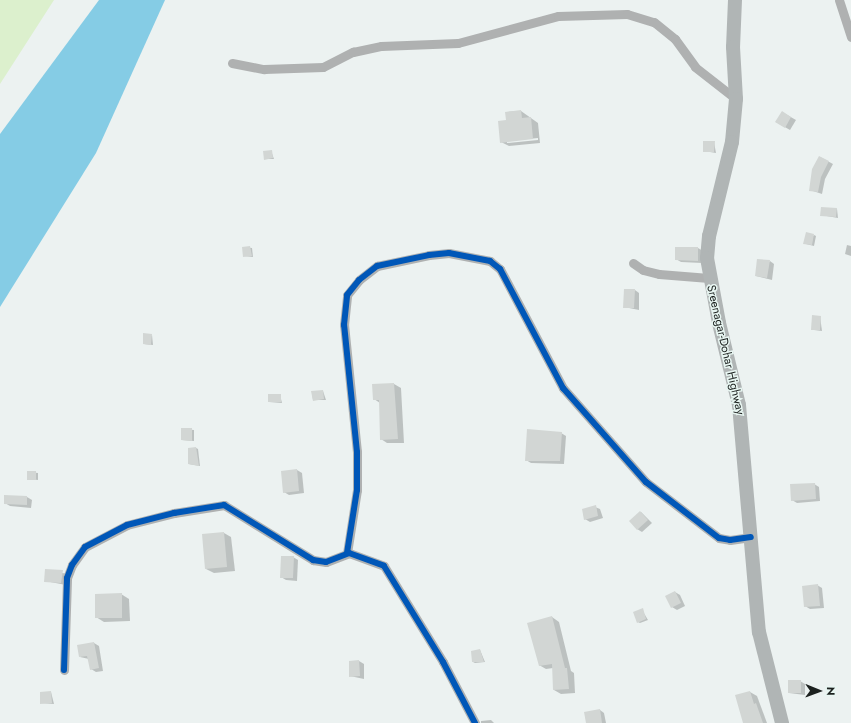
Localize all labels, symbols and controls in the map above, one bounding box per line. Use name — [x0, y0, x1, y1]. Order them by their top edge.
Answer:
street label: Sreenagar-Dohar Highway — [703, 284, 747, 416]
north arrow — [799, 671, 839, 711]
text: N — [823, 687, 839, 696]

